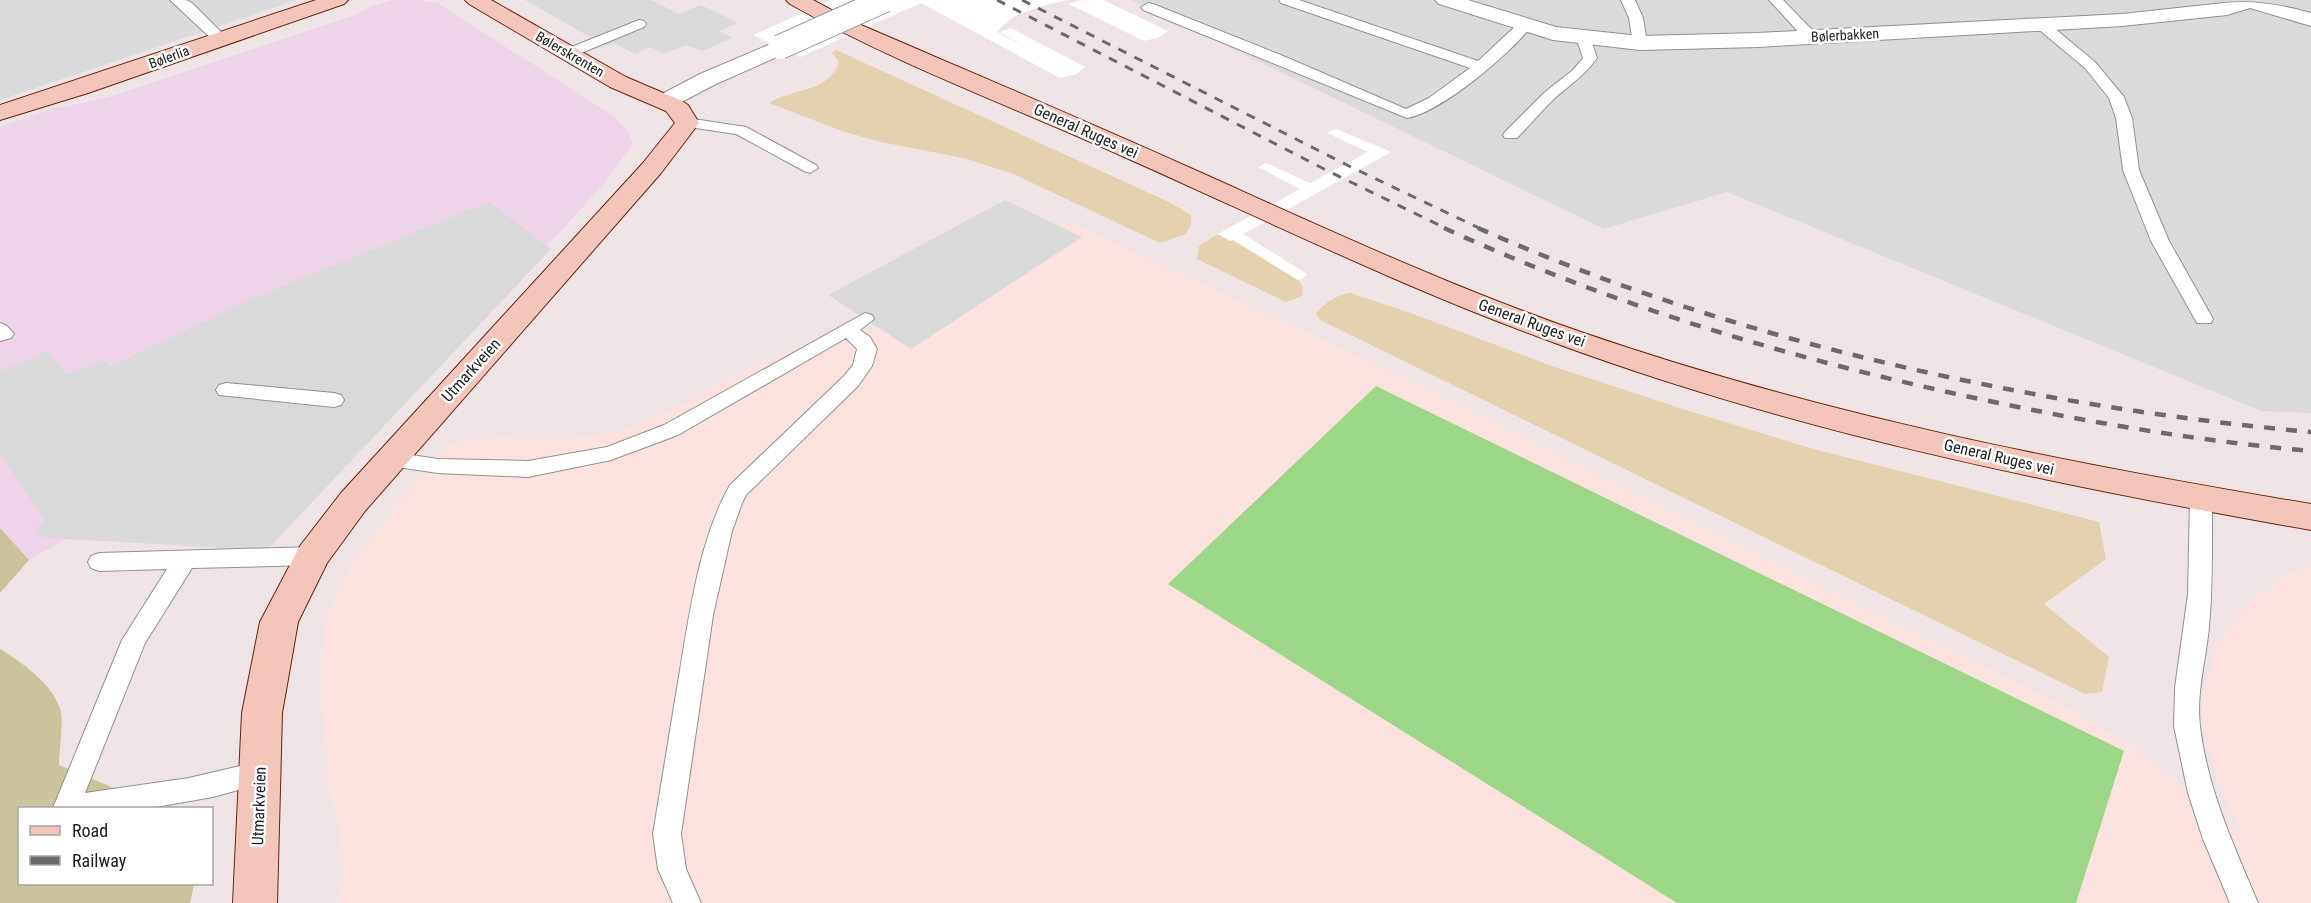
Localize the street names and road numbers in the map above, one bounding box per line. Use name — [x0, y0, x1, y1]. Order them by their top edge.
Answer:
street label: Bølerbakken — [1811, 25, 1879, 45]
street label: Bølerskrenten — [533, 28, 607, 80]
street label: Bølerlia — [147, 42, 191, 72]
street label: General Ruges vei — [1031, 99, 1141, 163]
street label: General Ruges vei — [1476, 295, 1588, 351]
street label: Utmarkveien — [438, 334, 504, 406]
street label: General Ruges vei — [1942, 435, 2056, 479]
street label: Utmarkveien — [248, 766, 270, 846]

